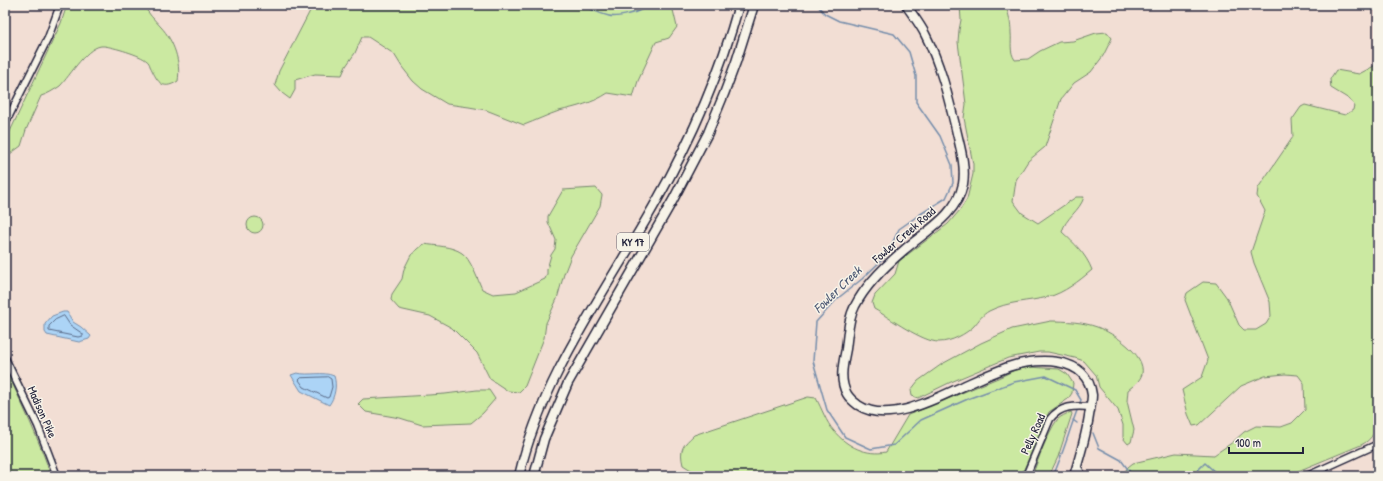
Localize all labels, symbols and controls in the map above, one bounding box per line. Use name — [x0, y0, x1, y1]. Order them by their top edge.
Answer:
street label: Fowler Creek Road — [868, 202, 939, 267]
road number: KY 17 — [617, 233, 649, 251]
water label: Fowler Creek — [809, 260, 866, 317]
street label: Madison Pike — [23, 383, 62, 441]
street label: Pelly Road — [1016, 410, 1049, 457]
scale bar — [1229, 429, 1303, 455]
text: 100 m — [1235, 434, 1261, 451]

